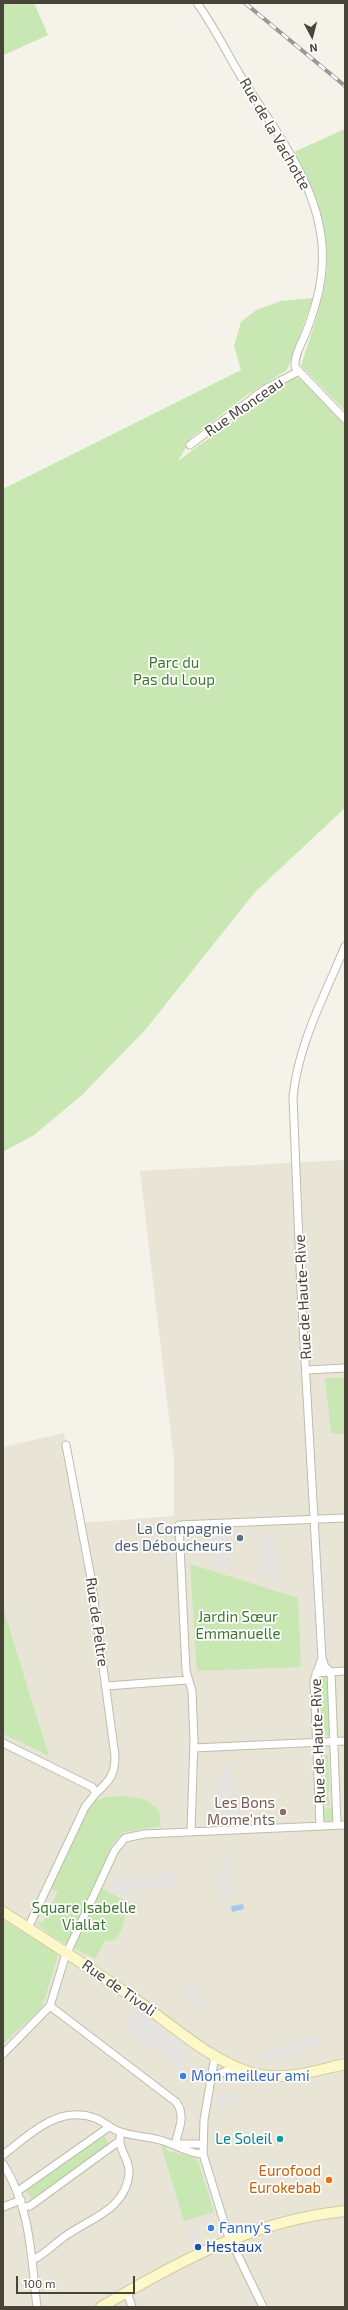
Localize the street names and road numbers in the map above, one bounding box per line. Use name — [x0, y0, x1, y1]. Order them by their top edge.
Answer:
street label: Rue de la Vachotte — [236, 75, 314, 193]
street label: Rue Monceau — [201, 373, 287, 441]
street label: Rue de Haute-Rive — [291, 1234, 315, 1360]
street label: Rue de Peltre — [82, 1576, 112, 1668]
street label: Rue de Haute-Rive — [307, 1678, 329, 1804]
street label: Rue de Tivoli — [79, 1956, 159, 2020]

